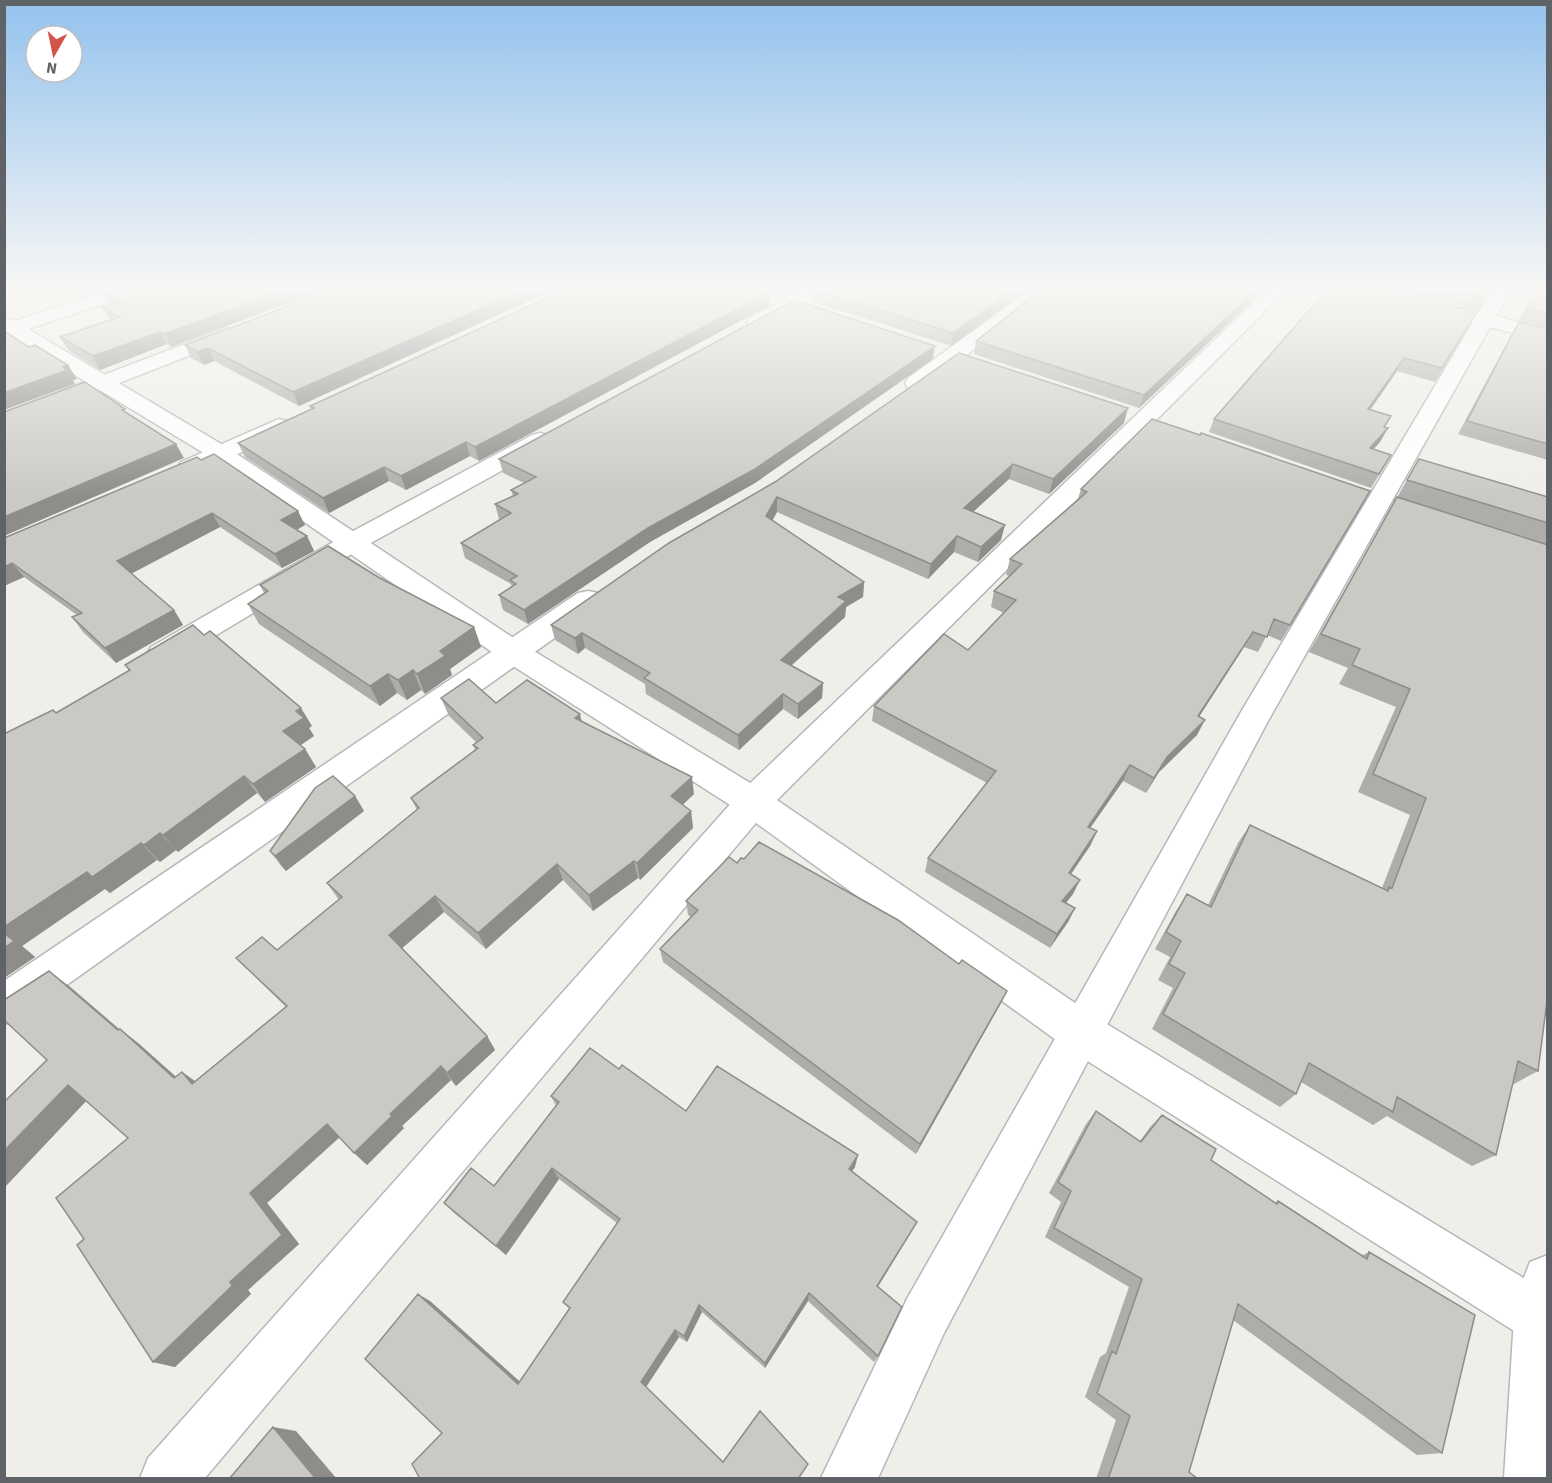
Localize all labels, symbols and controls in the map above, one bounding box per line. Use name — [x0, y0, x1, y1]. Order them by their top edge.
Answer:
north arrow — [24, 24, 84, 84]
text: N — [45, 56, 59, 80]

